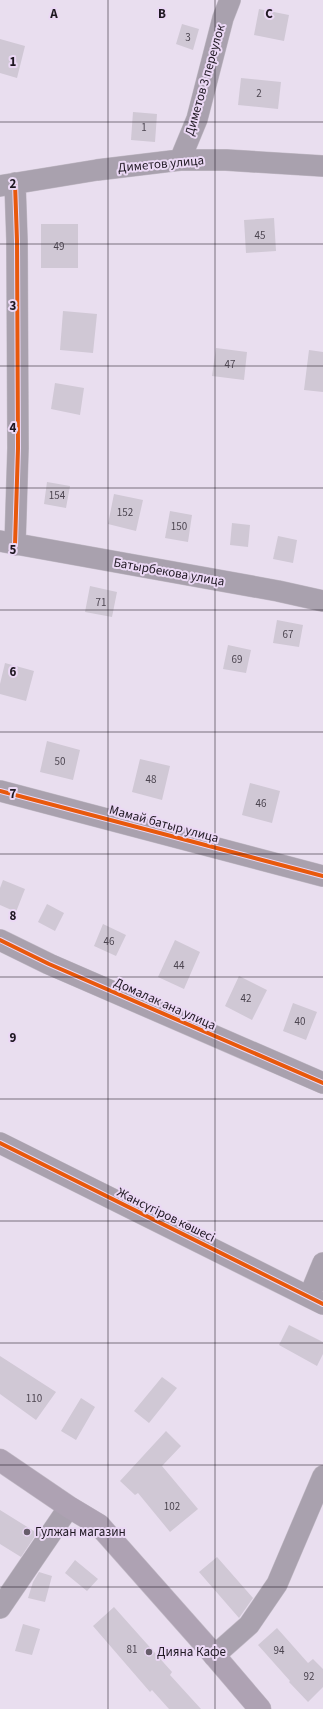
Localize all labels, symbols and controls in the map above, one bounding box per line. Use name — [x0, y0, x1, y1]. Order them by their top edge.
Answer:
text: A — [49, 5, 58, 23]
text: B — [158, 5, 166, 23]
text: C — [265, 5, 273, 23]
street label: Диметов 3 переулок — [180, 22, 230, 138]
house number: 3 — [185, 30, 191, 45]
text: 1 — [10, 53, 17, 71]
house number: 2 — [256, 86, 262, 101]
house number: 1 — [141, 120, 147, 135]
street label: Диметов улица — [117, 151, 205, 177]
text: 2 — [10, 175, 17, 193]
house number: 45 — [255, 228, 265, 243]
house number: 49 — [54, 239, 64, 254]
text: 3 — [10, 297, 17, 315]
house number: 47 — [225, 357, 235, 372]
text: 4 — [10, 419, 17, 437]
house number: 154 — [49, 488, 66, 503]
house number: 152 — [117, 505, 133, 520]
house number: 150 — [171, 519, 187, 534]
text: 5 — [10, 541, 17, 559]
street label: Батырбекова улица — [112, 553, 226, 591]
house number: 71 — [96, 595, 106, 610]
house number: 67 — [283, 627, 293, 642]
house number: 69 — [232, 652, 242, 667]
text: 6 — [10, 663, 17, 681]
house number: 50 — [55, 754, 65, 769]
house number: 48 — [146, 772, 157, 787]
text: 7 — [10, 785, 17, 803]
house number: 46 — [256, 796, 267, 811]
street label: Мамай батыр улица — [107, 801, 221, 847]
text: 8 — [10, 907, 17, 925]
house number: 46 — [104, 934, 115, 949]
house number: 44 — [174, 958, 185, 973]
street label: Домалак ана улица — [111, 973, 219, 1035]
house number: 42 — [241, 991, 251, 1006]
house number: 40 — [295, 1014, 305, 1029]
text: 9 — [10, 1029, 17, 1047]
street label: Жансүгіров көшесі — [114, 1183, 218, 1247]
house number: 110 — [26, 1391, 42, 1406]
house number: 102 — [164, 1499, 180, 1514]
place label: Гулжан магазин — [35, 1523, 126, 1541]
marker: Гулжан магазин — [22, 1527, 32, 1537]
house number: 81 — [127, 1642, 137, 1657]
place label: Дияна Кафе — [157, 1643, 226, 1661]
house number: 94 — [274, 1643, 285, 1658]
marker: Дияна Кафе — [144, 1647, 154, 1657]
house number: 92 — [304, 1669, 314, 1684]

